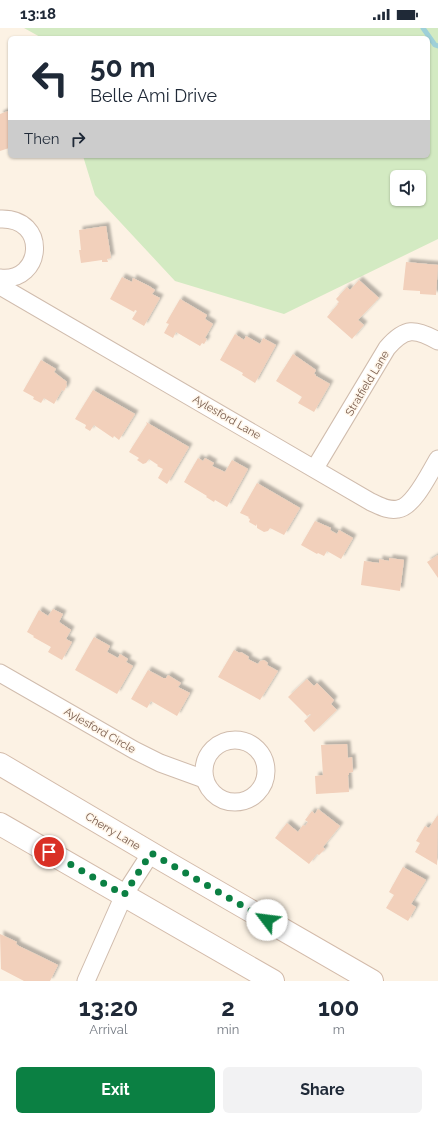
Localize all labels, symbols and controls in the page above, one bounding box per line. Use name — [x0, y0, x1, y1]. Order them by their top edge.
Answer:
text: 13:18 — [20, 5, 56, 23]
text: 50 m — [90, 51, 156, 84]
icon: left — [24, 52, 76, 104]
text: Belle Ami Drive — [90, 85, 217, 106]
icon: right — [67, 128, 89, 150]
text: Then — [24, 130, 59, 148]
map controls — [390, 170, 426, 206]
button: sound — [390, 170, 426, 206]
street label: Stratfield Lane — [343, 348, 392, 418]
street label: Aylesford Lane — [190, 393, 264, 442]
street label: Aylesford Circle — [62, 705, 138, 756]
street label: Cherry Lane — [83, 810, 143, 853]
pin — [32, 835, 66, 869]
icon: arrive — [38, 841, 60, 863]
position arrow — [246, 899, 288, 941]
text: 13:20 — [79, 993, 138, 1022]
text: 2 — [221, 993, 235, 1022]
text: 100 — [318, 993, 359, 1022]
text: Arrival — [89, 1022, 128, 1037]
text: min — [217, 1022, 239, 1037]
text: m — [333, 1022, 345, 1037]
button: Exit — [16, 1067, 215, 1113]
button: Share — [223, 1067, 422, 1113]

